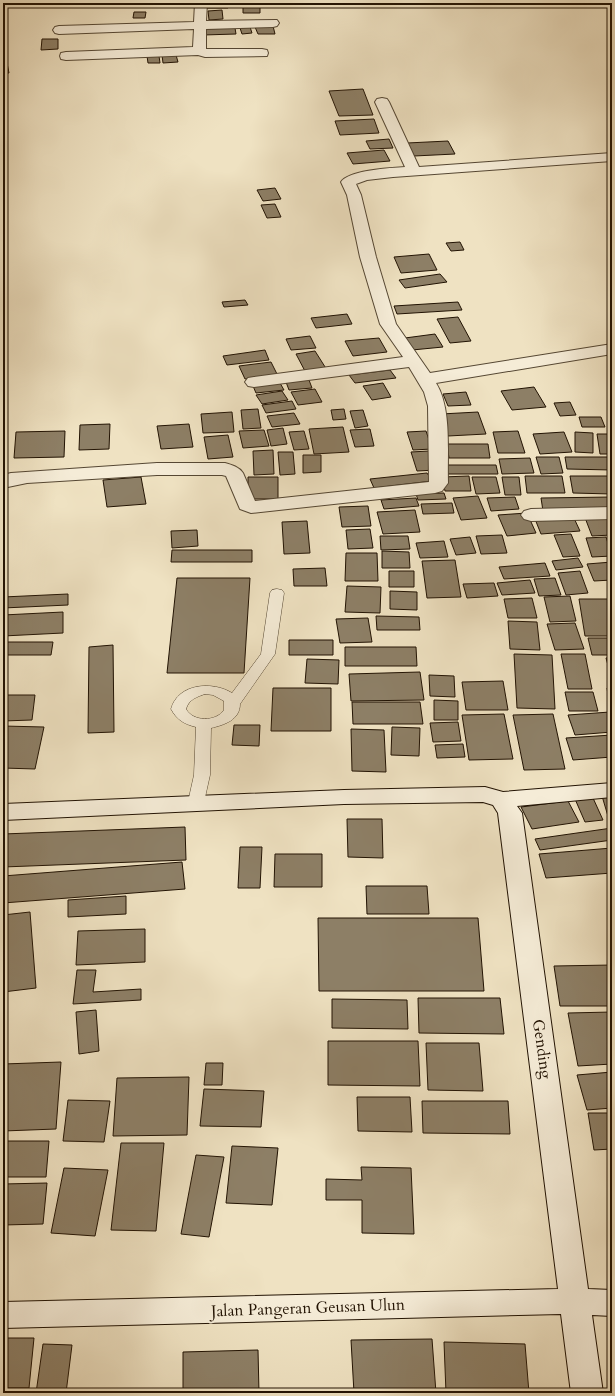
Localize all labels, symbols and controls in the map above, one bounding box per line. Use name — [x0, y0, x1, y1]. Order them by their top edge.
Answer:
street label: Gending — [527, 1018, 557, 1080]
street label: Jalan Pangeran Geusan Ulun — [209, 1294, 405, 1322]

